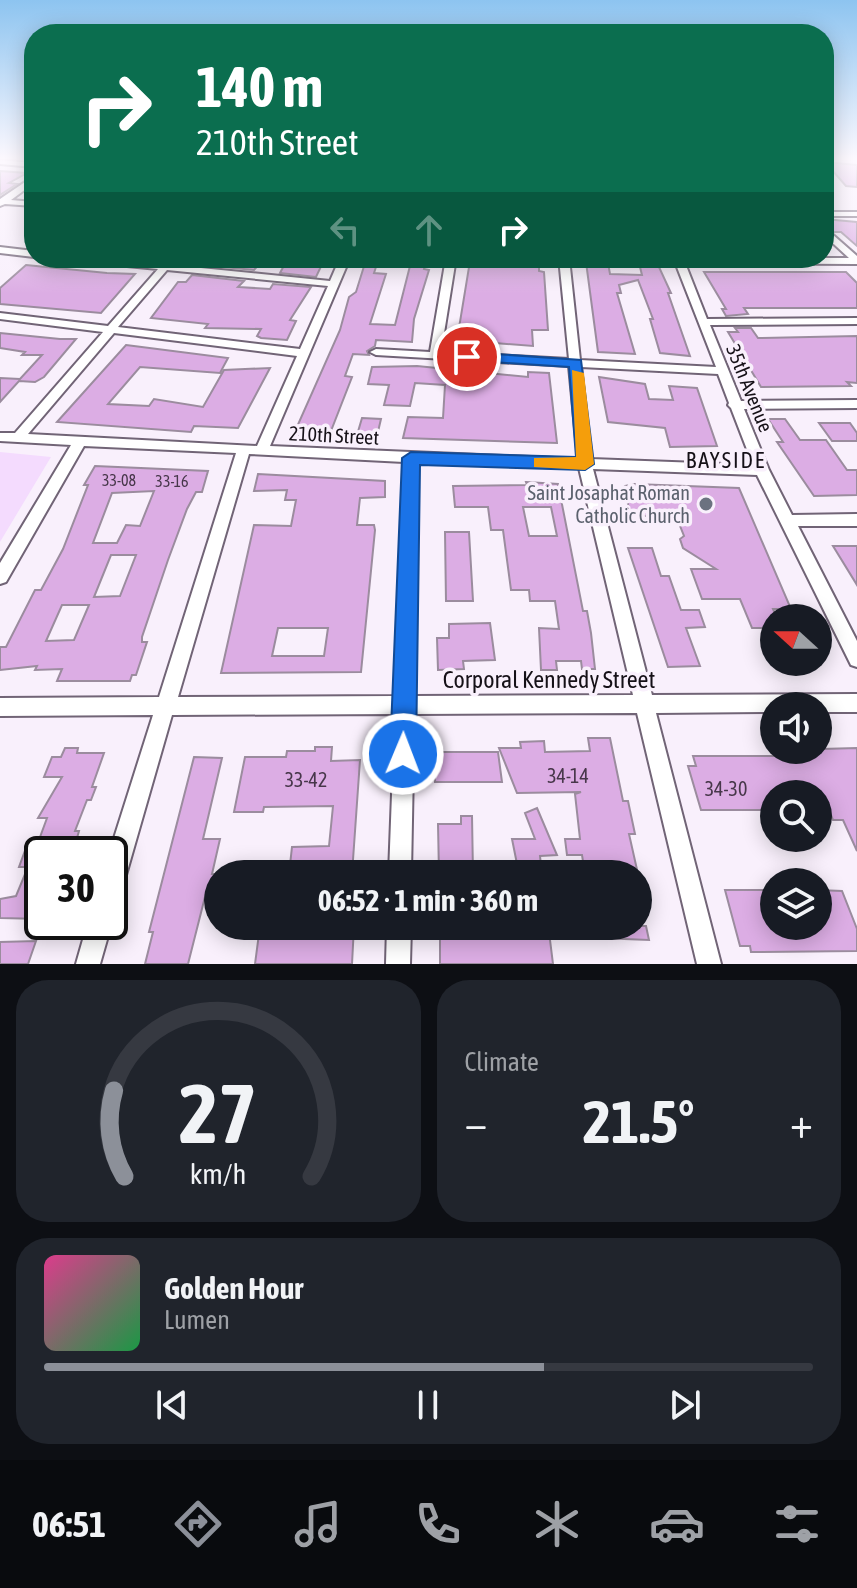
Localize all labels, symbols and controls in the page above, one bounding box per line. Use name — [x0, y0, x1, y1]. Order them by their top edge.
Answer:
text: 140 m — [196, 55, 323, 119]
icon: right — [64, 56, 168, 160]
text: 210th Street — [196, 121, 359, 163]
icon: left — [323, 208, 367, 252]
icon: ahead — [407, 208, 451, 252]
icon: right — [491, 208, 535, 252]
pin — [433, 323, 501, 391]
icon: arrive — [445, 335, 489, 379]
street label: 35th Avenue — [722, 341, 778, 435]
street label: 210th Street — [288, 421, 380, 449]
district label: BAYSIDE — [686, 447, 766, 473]
house number: 33-08 — [102, 471, 136, 489]
house number: 33-16 — [155, 472, 189, 490]
place label: Saint Josaphat Roman Catholic Church — [528, 481, 690, 527]
marker: Saint Josaphat Roman Catholic Church — [697, 495, 715, 513]
north arrow — [760, 604, 832, 676]
map controls — [760, 604, 832, 940]
street label: Corporal Kennedy Street — [443, 666, 655, 693]
button: sound — [760, 692, 832, 764]
position arrow — [361, 712, 445, 796]
house number: 34-14 — [547, 764, 589, 787]
house number: 33-42 — [285, 768, 327, 791]
house number: 34-30 — [705, 777, 747, 800]
button: search — [760, 780, 832, 852]
speed limit sign: 30 — [24, 836, 128, 940]
button: layers — [760, 868, 832, 940]
text: 06:52 · 1 min · 360 m — [318, 883, 538, 917]
text: Climate — [465, 1047, 539, 1077]
text: 27 — [179, 1065, 257, 1161]
text: 21.5° — [583, 1087, 695, 1156]
text: − — [465, 1097, 487, 1147]
text: + — [790, 1097, 813, 1147]
text: km/h — [190, 1157, 247, 1190]
text: Golden Hour — [164, 1271, 303, 1305]
text: Lumen — [164, 1305, 230, 1335]
icon: previous — [150, 1383, 194, 1427]
icon: pause — [406, 1383, 450, 1427]
icon: next — [663, 1383, 707, 1427]
icon: directions — [170, 1496, 226, 1552]
icon: music — [290, 1496, 346, 1552]
icon: phone — [410, 1496, 466, 1552]
icon: climate — [529, 1496, 585, 1552]
icon: car — [649, 1496, 705, 1552]
icon: filters — [769, 1496, 825, 1552]
text: 06:51 — [32, 1503, 106, 1545]

